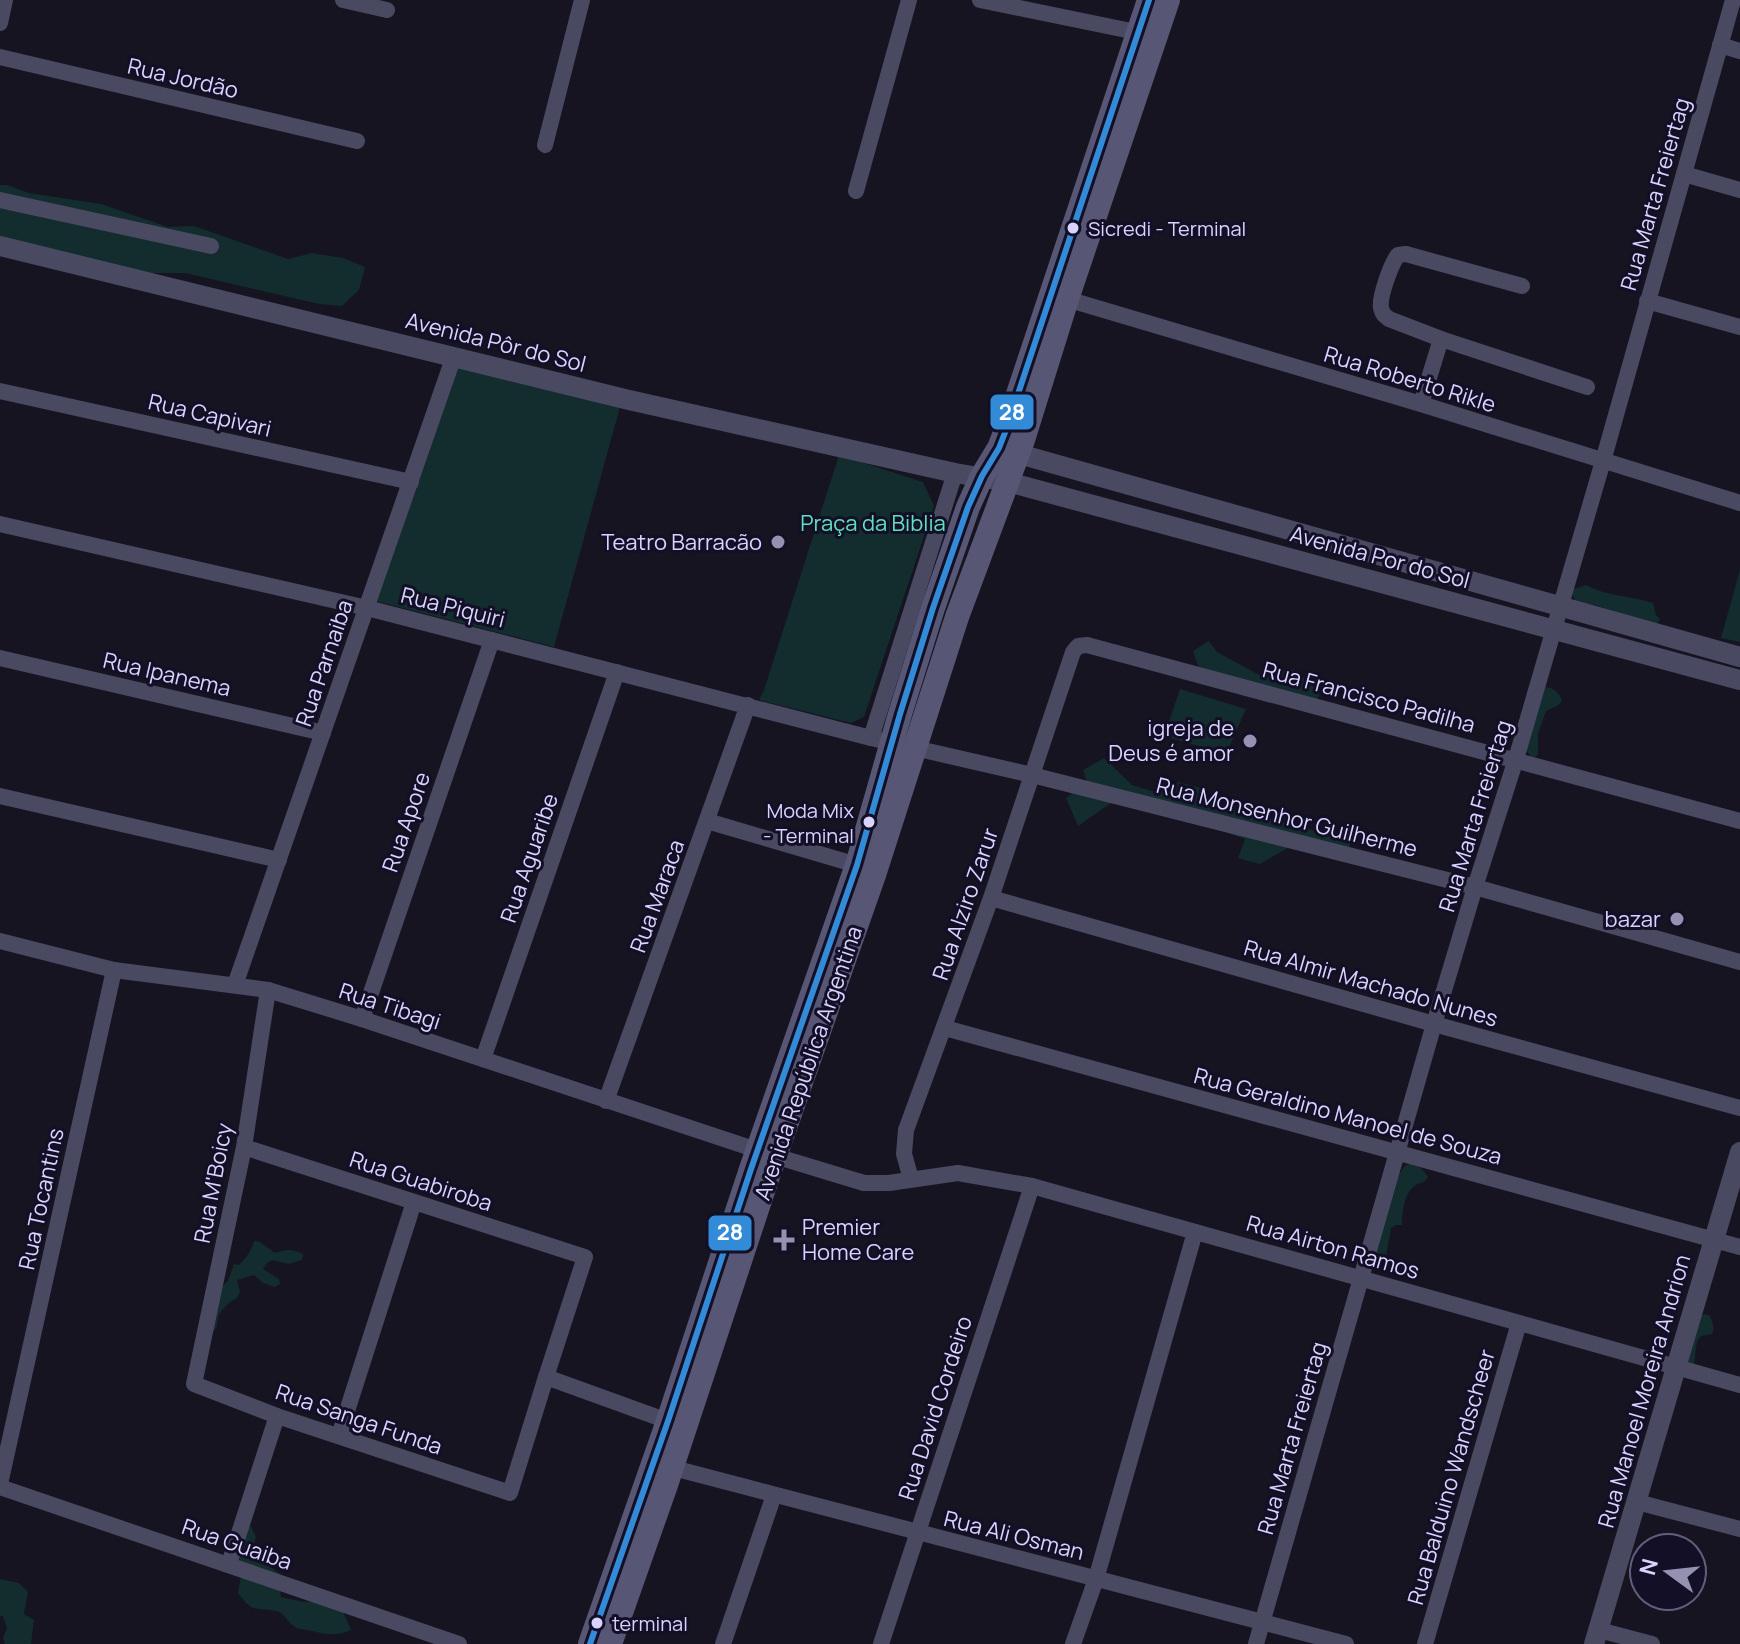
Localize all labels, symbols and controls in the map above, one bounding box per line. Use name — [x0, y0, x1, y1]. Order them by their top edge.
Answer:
street label: Rua Jordão — [125, 51, 241, 105]
street label: Rua Marta Freiertag — [1613, 94, 1697, 294]
place label: Sicredi - Terminal — [1088, 215, 1246, 242]
marker: Sicredi - Terminal — [1065, 220, 1081, 236]
street label: Avenida Pôr do Sol — [403, 305, 589, 379]
street label: Rua Roberto Rikle — [1321, 339, 1500, 419]
street label: Rua Capivari — [145, 386, 275, 444]
line badge: 28 — [989, 393, 1035, 431]
text: 28 — [999, 397, 1025, 427]
park label: Praça da Biblia — [800, 508, 946, 538]
street label: Avenida Por do Sol — [1287, 519, 1473, 595]
place label: Teatro Barracão — [601, 527, 762, 557]
marker: Teatro Barracão — [769, 533, 787, 551]
street label: Rua Piquiri — [398, 580, 508, 634]
street label: Rua Parnaiba — [288, 596, 360, 730]
street label: Rua Ipanema — [100, 645, 234, 703]
street label: Rua Francisco Padilha — [1259, 654, 1479, 740]
place label: igreja de Deus é amor — [1108, 713, 1234, 768]
street label: Rua Marta Freiertag — [1432, 716, 1518, 916]
marker: igreja de Deus é amor — [1241, 732, 1259, 750]
street label: Rua Apore — [375, 768, 437, 876]
street label: Rua Monsenhor Guilherme — [1153, 770, 1421, 864]
street label: Rua Aguaribe — [493, 789, 565, 927]
place label: Moda Mix - Terminal — [763, 797, 854, 849]
marker: Moda Mix - Terminal — [861, 814, 877, 830]
street label: Rua Alziro Zarur — [925, 824, 1005, 984]
street label: Rua Maraca — [623, 835, 691, 957]
place label: bazar — [1605, 904, 1661, 934]
marker: bazar — [1668, 910, 1686, 928]
street label: Avenida República Argentina — [747, 922, 869, 1204]
street label: Rua Almir Machado Nunes — [1240, 932, 1502, 1034]
street label: Rua Tibagi — [335, 975, 445, 1037]
street label: Rua Geraldino Manoel de Souza — [1191, 1060, 1505, 1172]
street label: Rua M'Boicy — [187, 1120, 239, 1246]
street label: Rua Tocantins — [11, 1126, 71, 1272]
street label: Rua Guabiroba — [346, 1144, 496, 1218]
street label: Rua Airton Ramos — [1243, 1208, 1423, 1286]
place label: Premier Home Care — [802, 1212, 915, 1267]
line badge: 28 — [707, 1214, 753, 1252]
text: 28 — [717, 1217, 743, 1247]
marker: Premier Home Care — [773, 1229, 795, 1251]
street label: Rua Manoel Moreira Andrion — [1591, 1251, 1697, 1531]
street label: Rua David Cordeiro — [891, 1312, 979, 1504]
street label: Rua Marta Freiertag — [1250, 1338, 1334, 1538]
street label: Rua Balduino Wandscheer — [1400, 1346, 1502, 1608]
street label: Rua Sanga Funda — [272, 1376, 446, 1462]
street label: Rua Ali Osman — [941, 1503, 1087, 1567]
street label: Rua Guaiba — [178, 1511, 296, 1577]
north arrow — [1628, 1532, 1708, 1612]
text: N — [1632, 1555, 1665, 1578]
place label: terminal — [612, 1610, 688, 1637]
marker: terminal — [589, 1615, 605, 1631]

